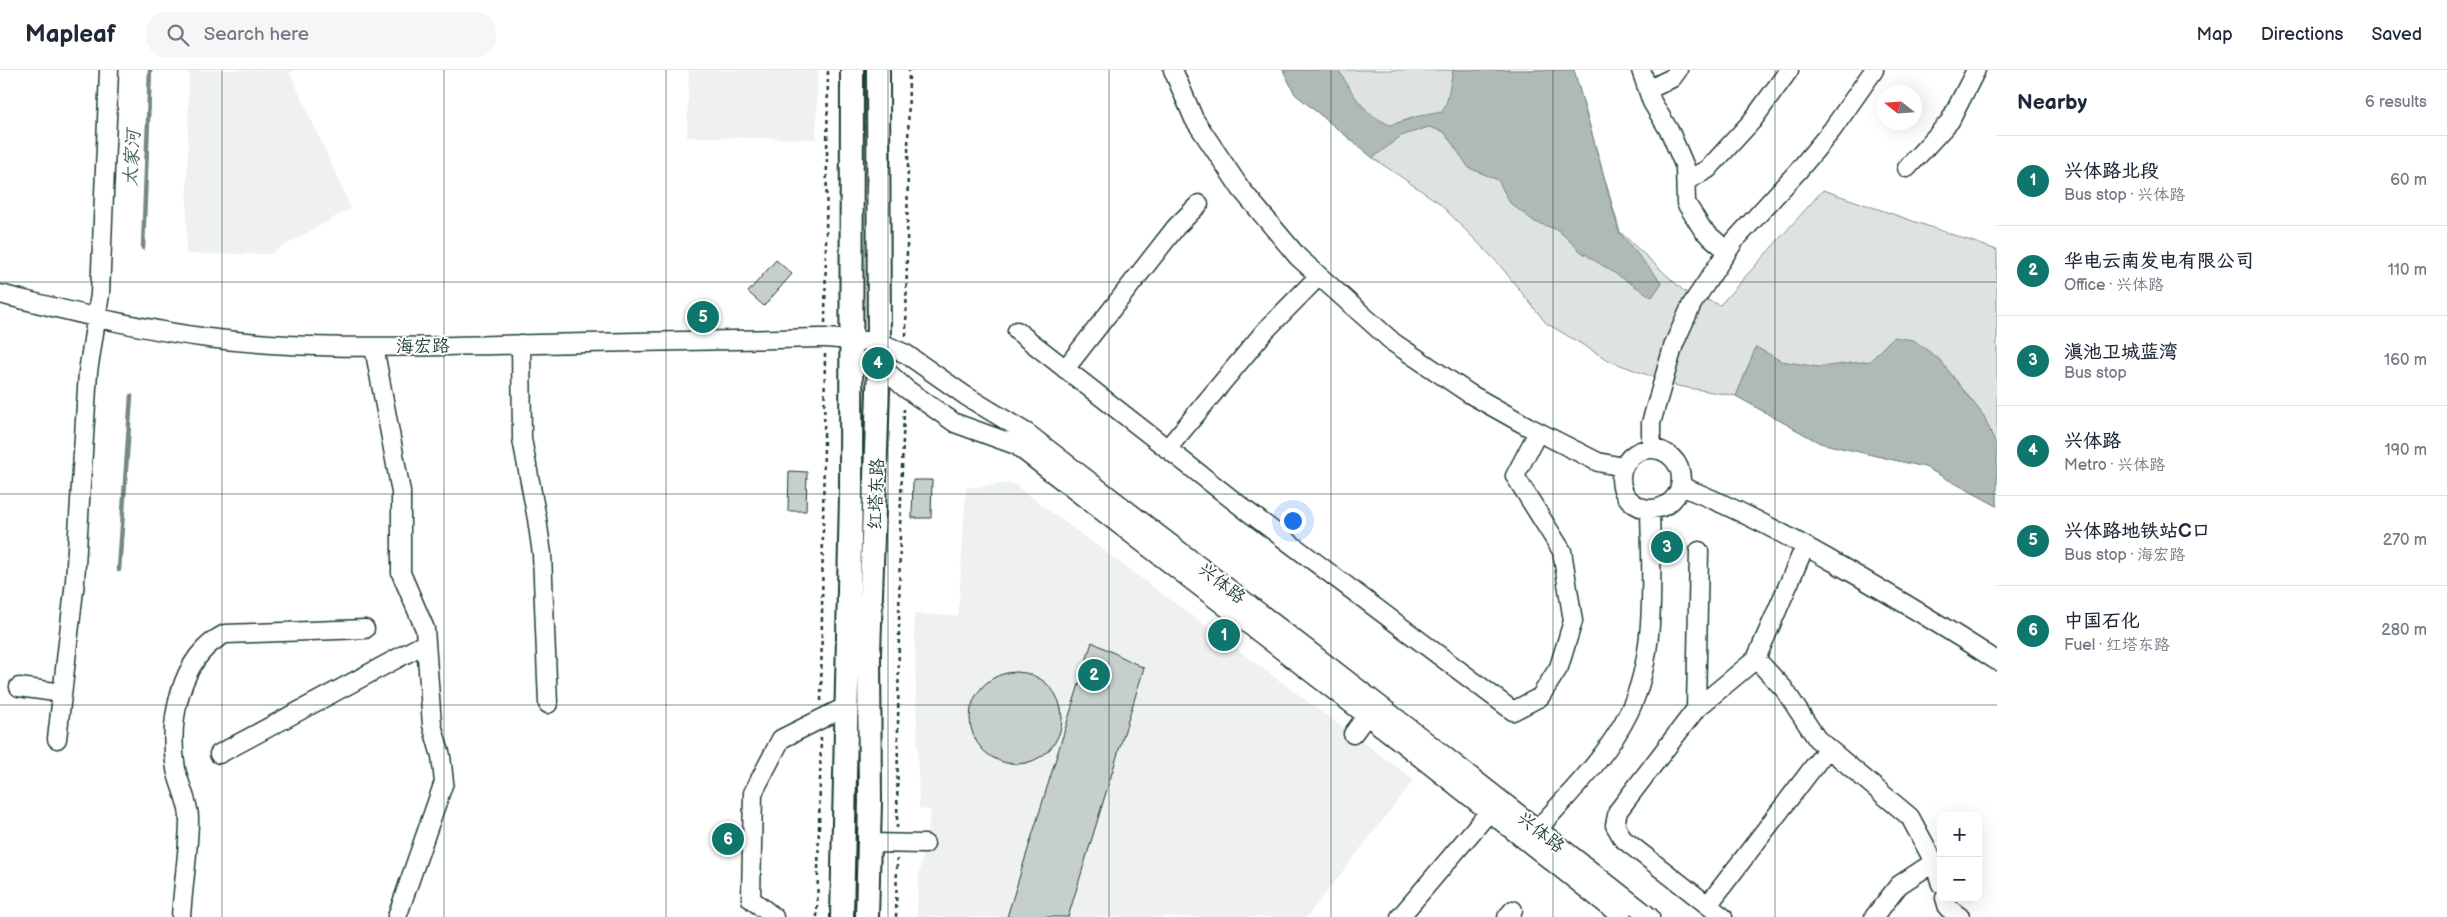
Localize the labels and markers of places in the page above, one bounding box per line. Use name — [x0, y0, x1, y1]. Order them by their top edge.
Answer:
pin: 5 — [687, 298, 719, 336]
pin: 4 — [862, 344, 894, 382]
pin: 3 — [1651, 528, 1683, 566]
pin: 1 — [1208, 616, 1240, 654]
pin: 2 — [1078, 656, 1110, 694]
pin: 6 — [712, 820, 744, 858]

